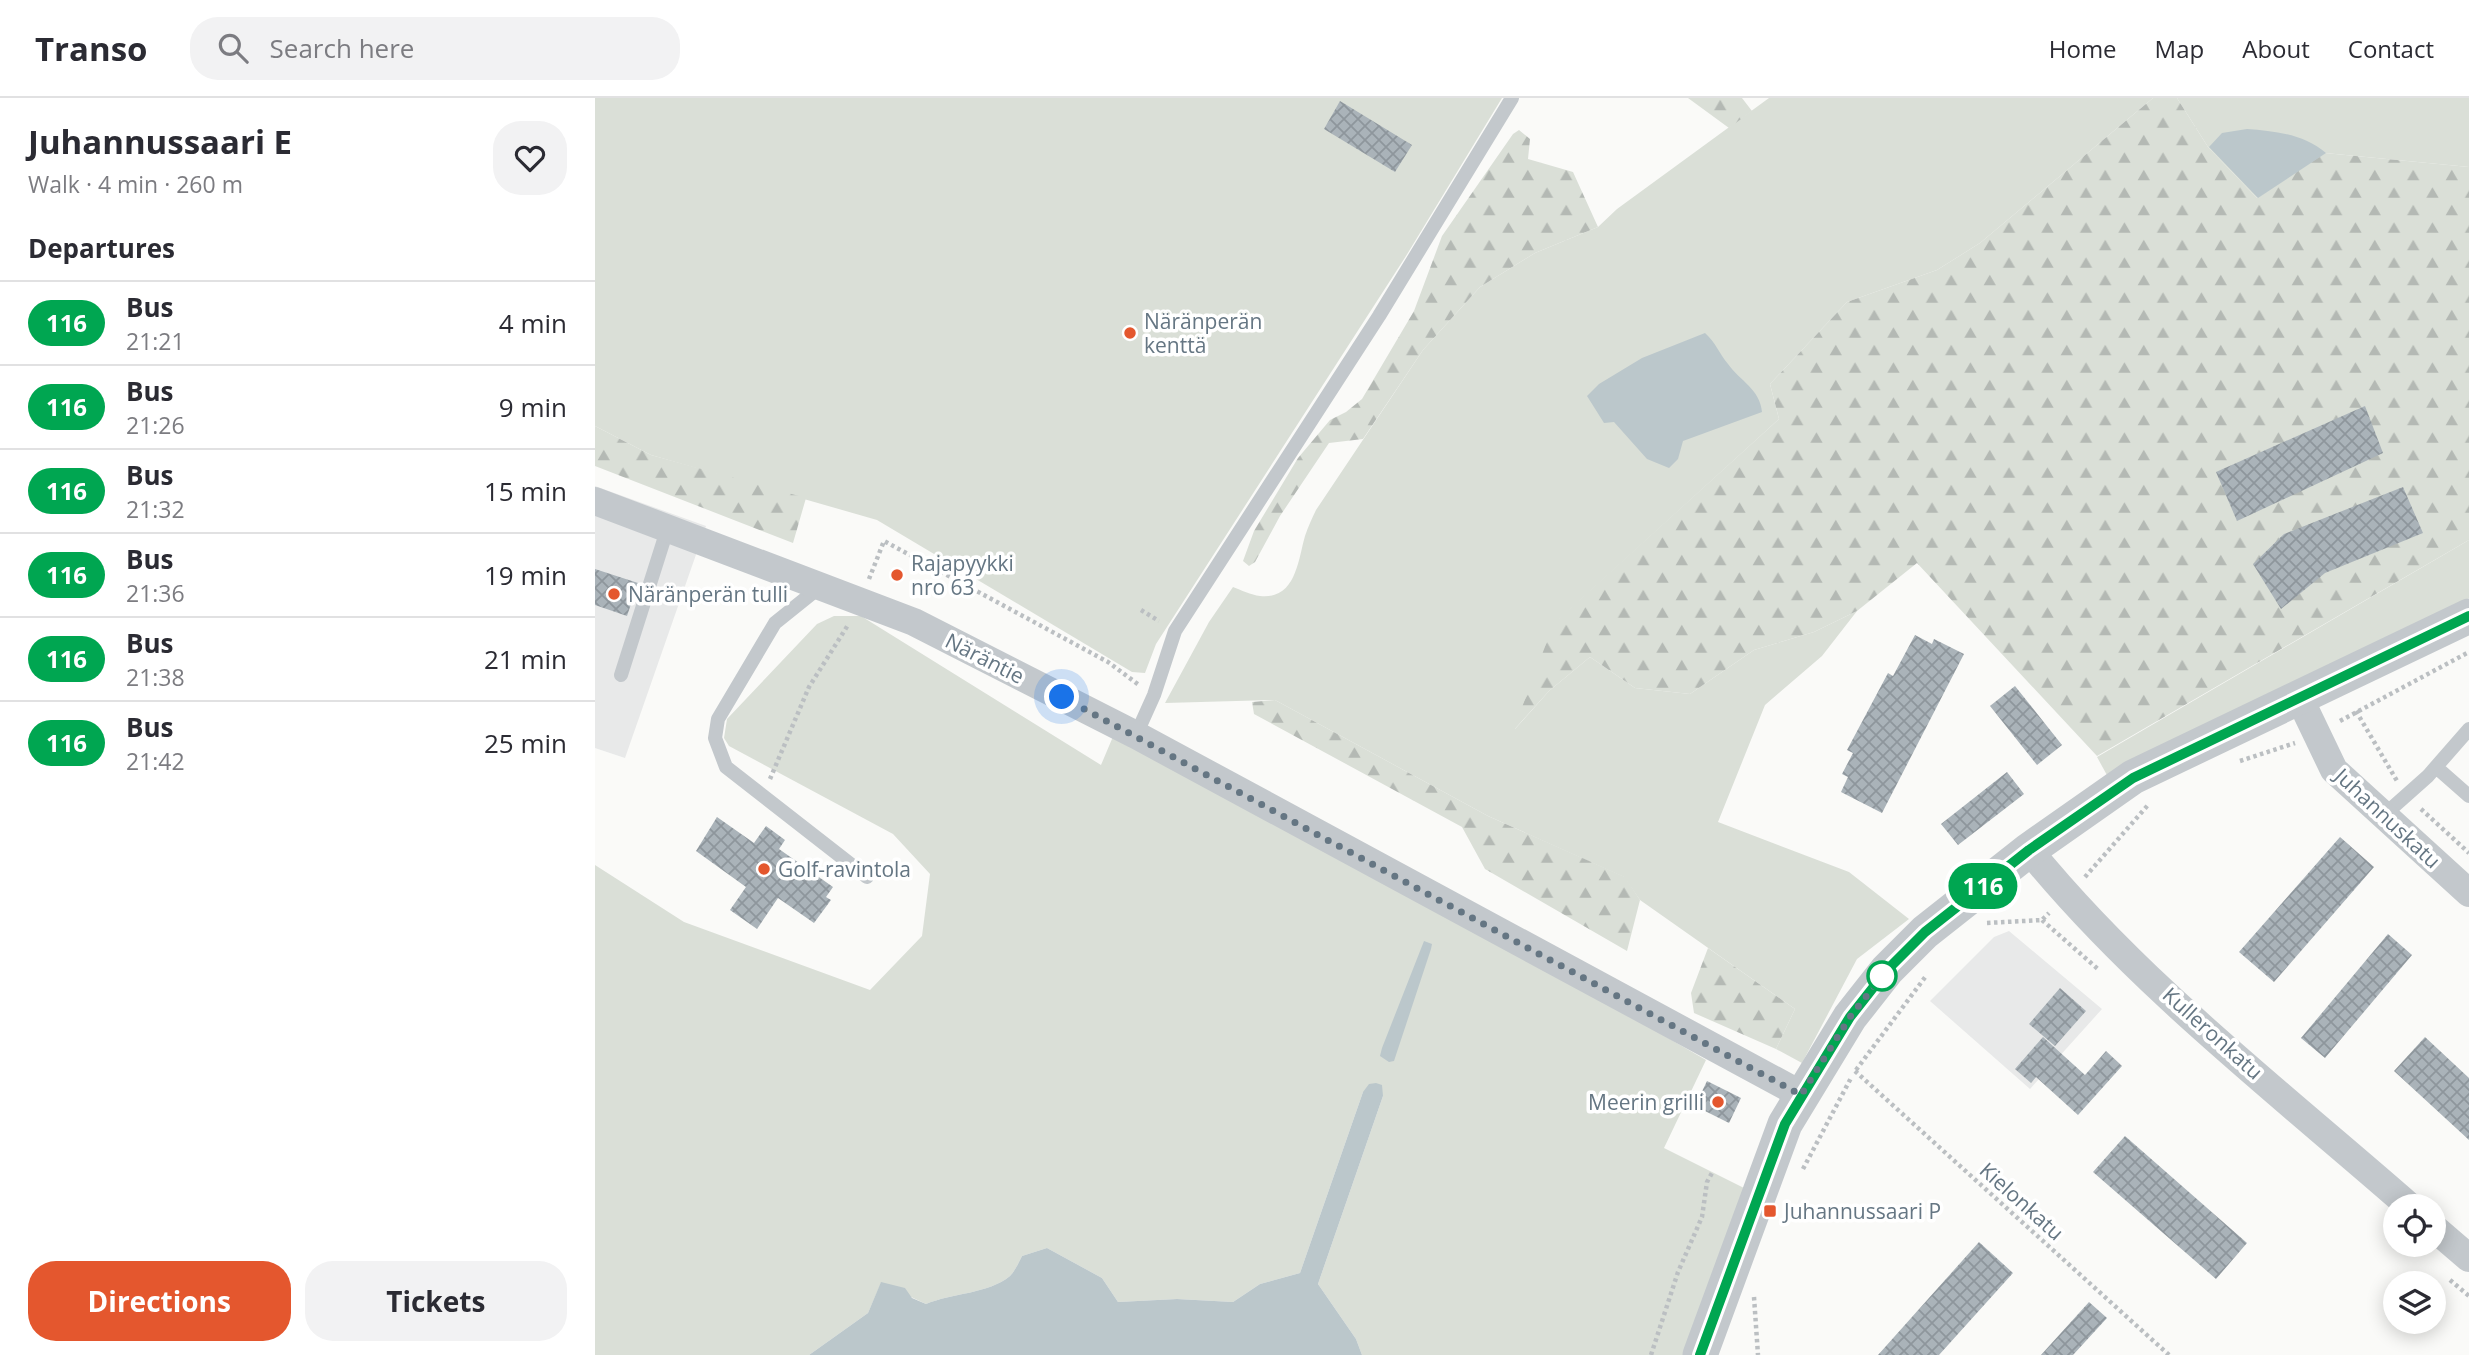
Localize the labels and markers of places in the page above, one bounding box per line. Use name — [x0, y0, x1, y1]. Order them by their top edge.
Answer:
place label: Näränperän kenttä — [1144, 307, 1262, 359]
marker: Näränperän kenttä — [1122, 325, 1138, 341]
place label: Rajapyykki nro 63 — [911, 549, 1014, 601]
marker: Rajapyykki nro 63 — [889, 567, 905, 583]
place label: Näränperän tulli — [628, 580, 788, 608]
marker: Näränperän tulli — [606, 586, 622, 602]
place label: Golf-ravintola — [778, 855, 911, 883]
marker: Golf-ravintola — [756, 861, 772, 877]
unlabelled marker — [1867, 961, 1897, 991]
place label: Meerin grilli — [1588, 1088, 1704, 1116]
marker: Meerin grilli — [1710, 1094, 1726, 1110]
place label: Juhannussaari P — [1782, 1197, 1941, 1225]
marker: Juhannussaari P — [1762, 1203, 1778, 1219]

